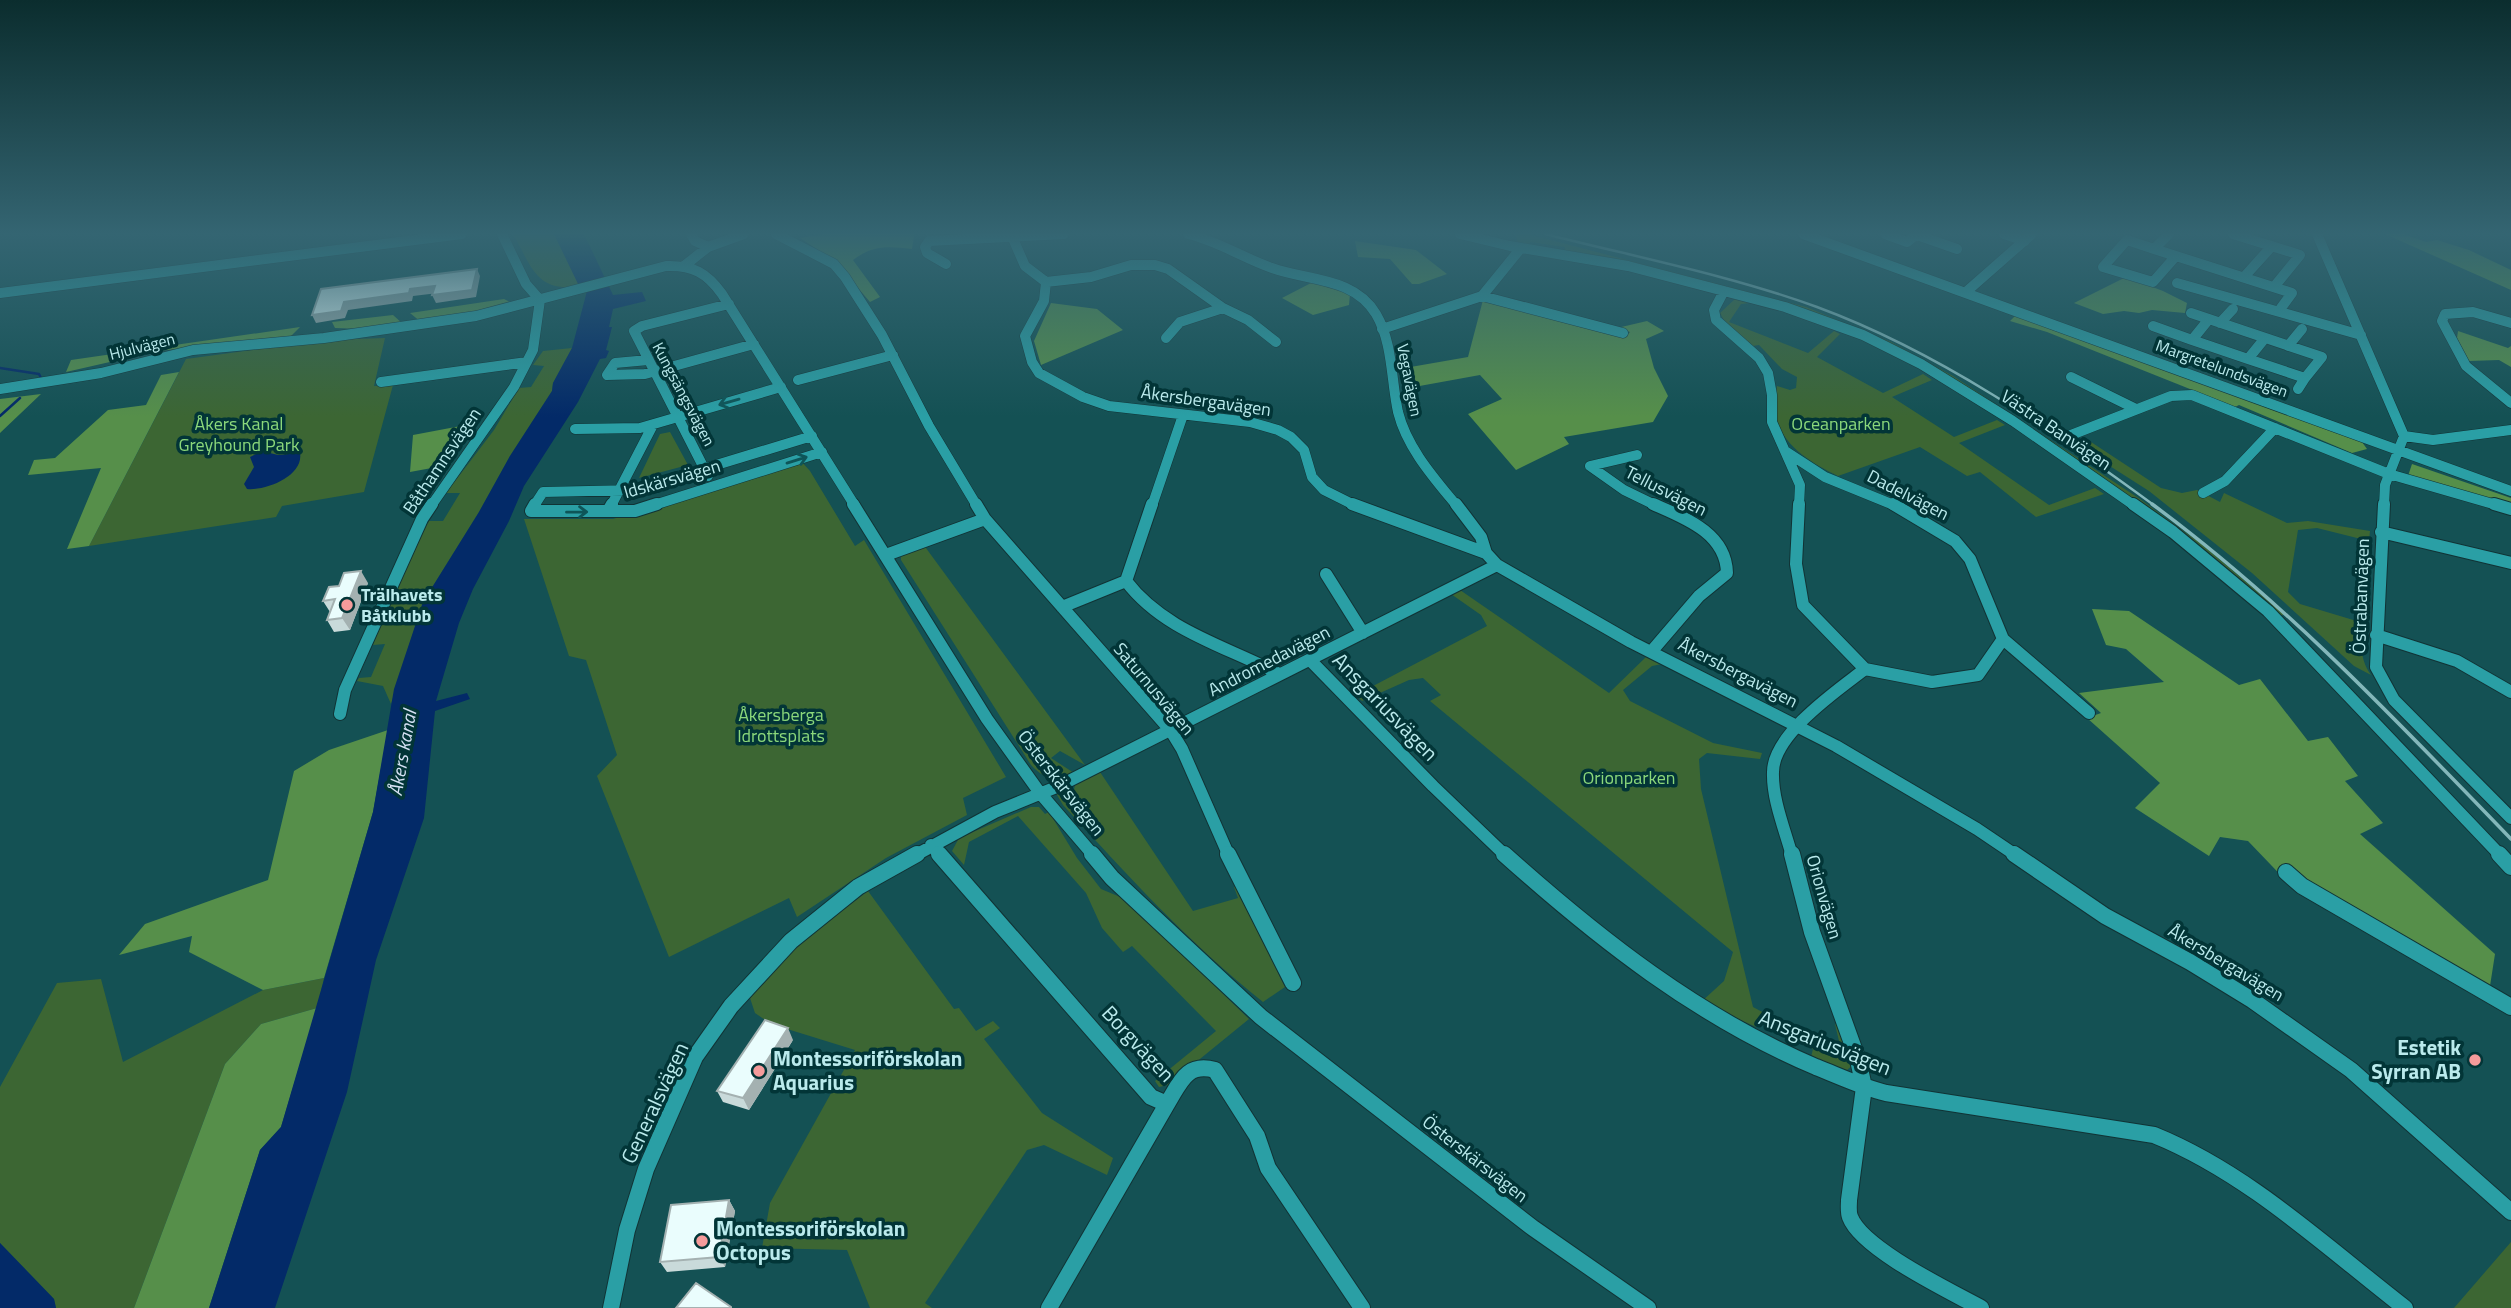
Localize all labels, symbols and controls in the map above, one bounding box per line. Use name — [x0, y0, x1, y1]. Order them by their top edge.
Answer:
street label: Hjulvägen — [107, 326, 177, 366]
street label: Margretelundsvägen — [2152, 333, 2292, 403]
street label: Kungsängsvägen — [647, 338, 721, 450]
street label: Vegavägen — [1391, 342, 1429, 418]
street label: Åkersbergavägen — [1139, 378, 1273, 423]
street label: Västra Banvägen — [1996, 383, 2117, 477]
one-way arrow — [719, 397, 741, 410]
street label: Båthamnsvägen — [396, 402, 487, 520]
park label: Åkers Kanal Greyhound Park — [178, 410, 300, 458]
park label: Oceanparken — [1791, 410, 1891, 437]
street label: Idskärsvägen — [620, 452, 724, 505]
one-way arrow — [786, 453, 808, 466]
street label: Tellusvägen — [1621, 458, 1712, 523]
street label: Dadelvägen — [1862, 462, 1954, 527]
one-way arrow — [566, 505, 589, 519]
street label: Östrabanvägen — [2345, 538, 2376, 654]
place label: Trälhavets Båtklubb — [361, 581, 442, 629]
marker: Trälhavets Båtklubb — [339, 597, 355, 613]
street label: Andromedavägen — [1203, 618, 1334, 703]
street label: Åkersbergavägen — [1674, 631, 1803, 714]
street label: Saturnusvägen — [1107, 636, 1201, 741]
street label: Ansgariusvägen — [1325, 645, 1446, 768]
park label: Åkersberga Idrottsplats — [737, 701, 825, 749]
water label: Åkers kanal — [380, 706, 424, 798]
street label: Österskärsvägen — [1011, 724, 1111, 841]
park label: Orionparken — [1582, 764, 1676, 791]
street label: Orionvägen — [1800, 851, 1849, 942]
street label: Åkersbergavägen — [2163, 917, 2289, 1008]
street label: Borgvägen — [1095, 998, 1183, 1089]
street label: Ansgariusvägen — [1754, 1001, 1897, 1083]
place label: Estetik Syrran AB — [2371, 1031, 2461, 1087]
street label: Generalsvägen — [612, 1037, 696, 1169]
place label: Montessoriförskolan Aquarius — [773, 1042, 962, 1098]
marker: Estetik Syrran AB — [2467, 1052, 2483, 1068]
marker: Montessoriförskolan Aquarius — [751, 1063, 767, 1079]
street label: Österskärsvägen — [1417, 1109, 1534, 1209]
place label: Montessoriförskolan Octopus — [716, 1212, 905, 1268]
marker: Montessoriförskolan Octopus — [694, 1233, 710, 1249]

